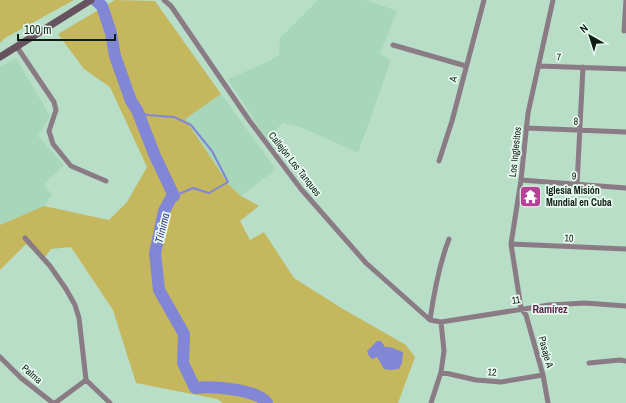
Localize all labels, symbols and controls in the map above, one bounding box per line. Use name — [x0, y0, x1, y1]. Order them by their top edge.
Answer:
scale bar — [18, 16, 115, 42]
north arrow — [570, 16, 610, 56]
text: N — [577, 21, 591, 36]
text: 100 m — [24, 22, 51, 38]
street label: 7 — [556, 50, 562, 64]
street label: A — [446, 74, 460, 84]
street label: 8 — [573, 114, 579, 128]
street label: Los Inglesitos — [506, 126, 524, 178]
street label: Callejón Los Tanques — [266, 129, 324, 199]
street label: 9 — [571, 169, 577, 183]
temple icon: Iglesia Misión Mundial en Cuba — [517, 183, 543, 209]
place label: Iglesia Misión Mundial en Cuba — [546, 184, 612, 209]
water label: Tíinima — [152, 211, 172, 245]
street label: 10 — [564, 231, 574, 245]
street label: 11 — [511, 293, 522, 307]
district label: Ramírez — [532, 302, 568, 316]
street label: Pasaje A — [536, 335, 557, 370]
street label: Palma — [19, 361, 45, 387]
street label: 12 — [487, 365, 497, 379]

